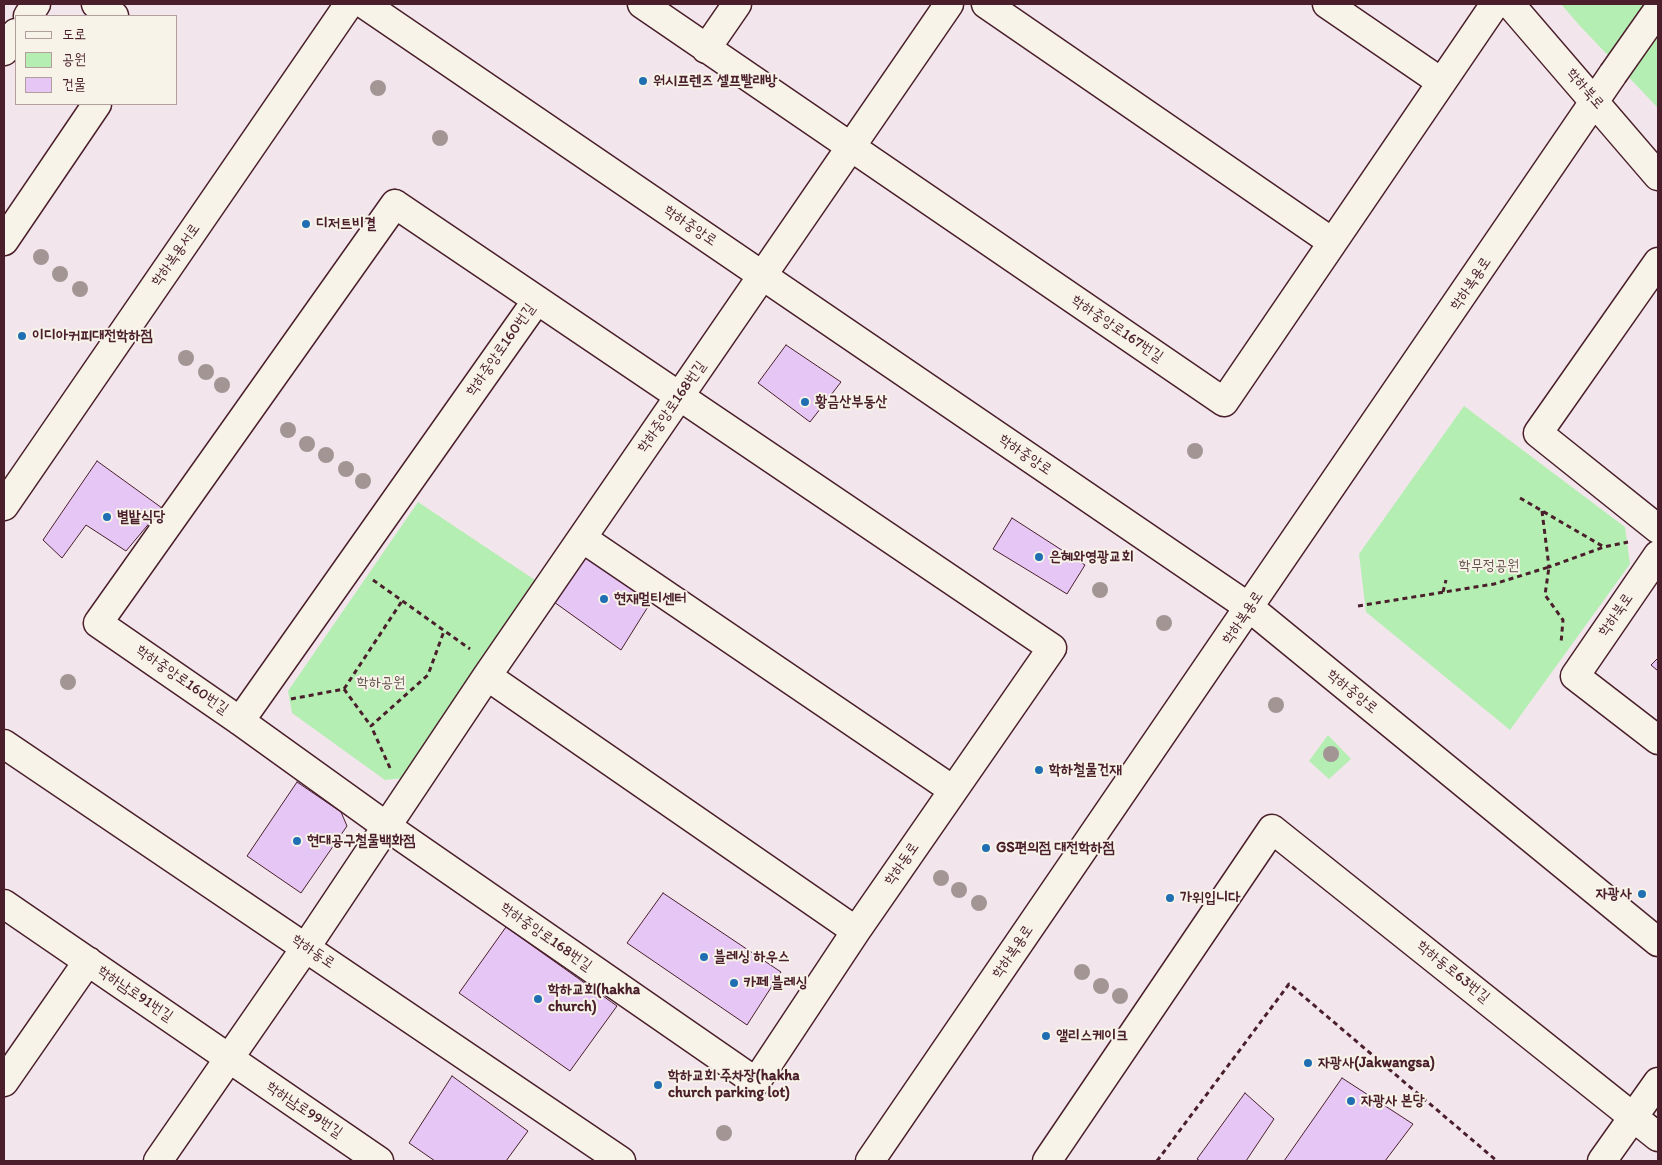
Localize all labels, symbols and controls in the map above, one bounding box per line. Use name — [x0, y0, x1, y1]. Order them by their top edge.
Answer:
legend — [15, 15, 178, 105]
text: 도로 — [62, 25, 86, 43]
text: 공원 — [62, 50, 86, 68]
street label: 학하북로 — [1562, 65, 1608, 113]
place label: 워시프렌즈 셀프빨래방 — [653, 72, 777, 90]
text: 건물 — [62, 75, 86, 93]
marker: 워시프렌즈 셀프빨래방 — [637, 75, 649, 87]
street label: 학하중앙로 — [660, 202, 720, 250]
place label: 디저트비결 — [316, 215, 376, 233]
marker: 디저트비결 — [300, 218, 312, 230]
street label: 학하복용서로 — [148, 220, 204, 290]
street label: 학하복용로 — [1447, 254, 1495, 314]
street label: 학하중앙로167번길 — [1068, 292, 1166, 366]
street label: 학하중앙로160번길 — [462, 300, 540, 400]
place label: 이디아커피대전학하점 — [32, 327, 153, 345]
marker: 이디아커피대전학하점 — [16, 330, 28, 342]
street label: 학하중앙로168번길 — [634, 358, 710, 456]
place label: 황금산부동산 — [815, 393, 887, 411]
marker: 황금산부동산 — [799, 396, 811, 408]
street label: 학하중앙로 — [995, 431, 1055, 479]
place label: 별밭식당 — [117, 508, 165, 526]
marker: 별밭식당 — [101, 511, 113, 523]
place label: 은혜와영광교회 — [1049, 548, 1133, 566]
marker: 은혜와영광교회 — [1033, 551, 1045, 563]
park label: 학무정공원 — [1459, 557, 1519, 575]
street label: 학하복용로 — [1219, 588, 1267, 648]
place label: 현재멀티센터 — [614, 590, 686, 608]
street label: 학하북로 — [1595, 590, 1637, 640]
marker: 현재멀티센터 — [598, 593, 610, 605]
street label: 학하중앙로160번길 — [132, 641, 232, 719]
street label: 학하중앙로 — [1323, 666, 1381, 718]
park label: 학하공원 — [357, 674, 405, 692]
place label: 학하철물건재 — [1049, 761, 1121, 779]
marker: 학하철물건재 — [1033, 764, 1045, 776]
place label: 현대공구철물백화점 — [307, 832, 416, 850]
marker: 현대공구철물백화점 — [291, 835, 303, 847]
street label: 학하동로 — [881, 839, 923, 889]
place label: GS편의점 대전학하점 — [996, 839, 1115, 857]
marker: GS편의점 대전학하점 — [980, 842, 992, 854]
place label: 자광사 — [1596, 885, 1632, 903]
marker: 자광사 — [1636, 888, 1648, 900]
place label: 가위입니다 — [1180, 889, 1240, 907]
marker: 가위입니다 — [1164, 892, 1176, 904]
street label: 학하중앙로168번길 — [497, 899, 595, 975]
street label: 학하복용로 — [989, 922, 1037, 982]
street label: 학하동로 — [288, 931, 338, 973]
street label: 학하동로63번길 — [1413, 937, 1493, 1007]
place label: 블레싱 하우스 — [714, 948, 790, 966]
marker: 블레싱 하우스 — [698, 951, 710, 963]
street label: 학하남로91번길 — [94, 962, 176, 1026]
place label: 카페 블레싱 — [744, 974, 808, 992]
marker: 카페 블레싱 — [728, 977, 740, 989]
place label: 학하교회(hakha church) — [548, 981, 640, 1016]
marker: 학하교회(hakha church) — [532, 993, 544, 1005]
place label: 앨리스케이크 — [1056, 1027, 1128, 1045]
marker: 앨리스케이크 — [1040, 1030, 1052, 1042]
place label: 자광사(Jakwangsa) — [1318, 1054, 1435, 1072]
marker: 자광사(Jakwangsa) — [1302, 1057, 1314, 1069]
place label: 학하교회 주차장(hakha church parking lot) — [668, 1067, 800, 1102]
street label: 학하남로99번길 — [262, 1078, 346, 1142]
marker: 학하교회 주차장(hakha church parking lot) — [652, 1079, 664, 1091]
place label: 자광사 본당 — [1361, 1092, 1425, 1110]
marker: 자광사 본당 — [1345, 1095, 1357, 1107]

